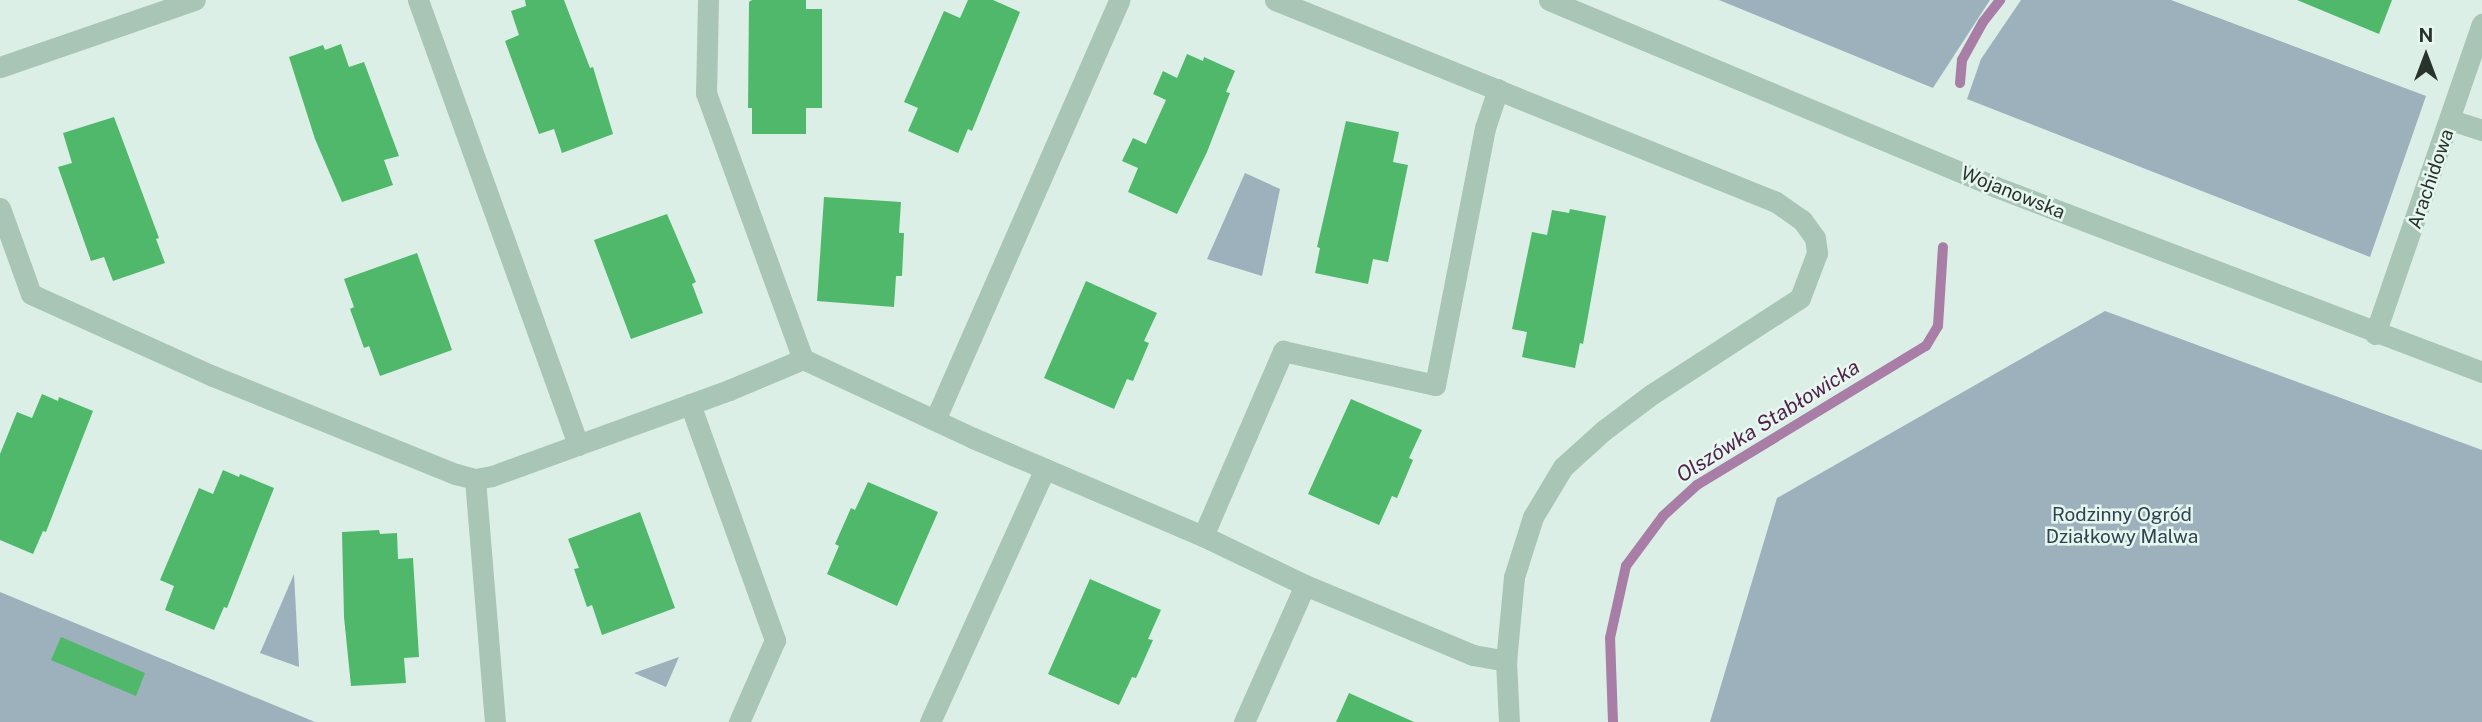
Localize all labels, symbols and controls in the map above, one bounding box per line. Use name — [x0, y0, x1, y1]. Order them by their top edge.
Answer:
north arrow — [2391, 21, 2461, 91]
text: N — [2419, 24, 2433, 46]
street label: Arachidowa — [2403, 126, 2459, 232]
street label: Wojanowska — [1958, 162, 2068, 224]
water label: Olszówka Stabłowicka — [1672, 354, 1864, 488]
park label: Rodzinny Ogród Działkowy Malwa — [2046, 504, 2198, 548]

